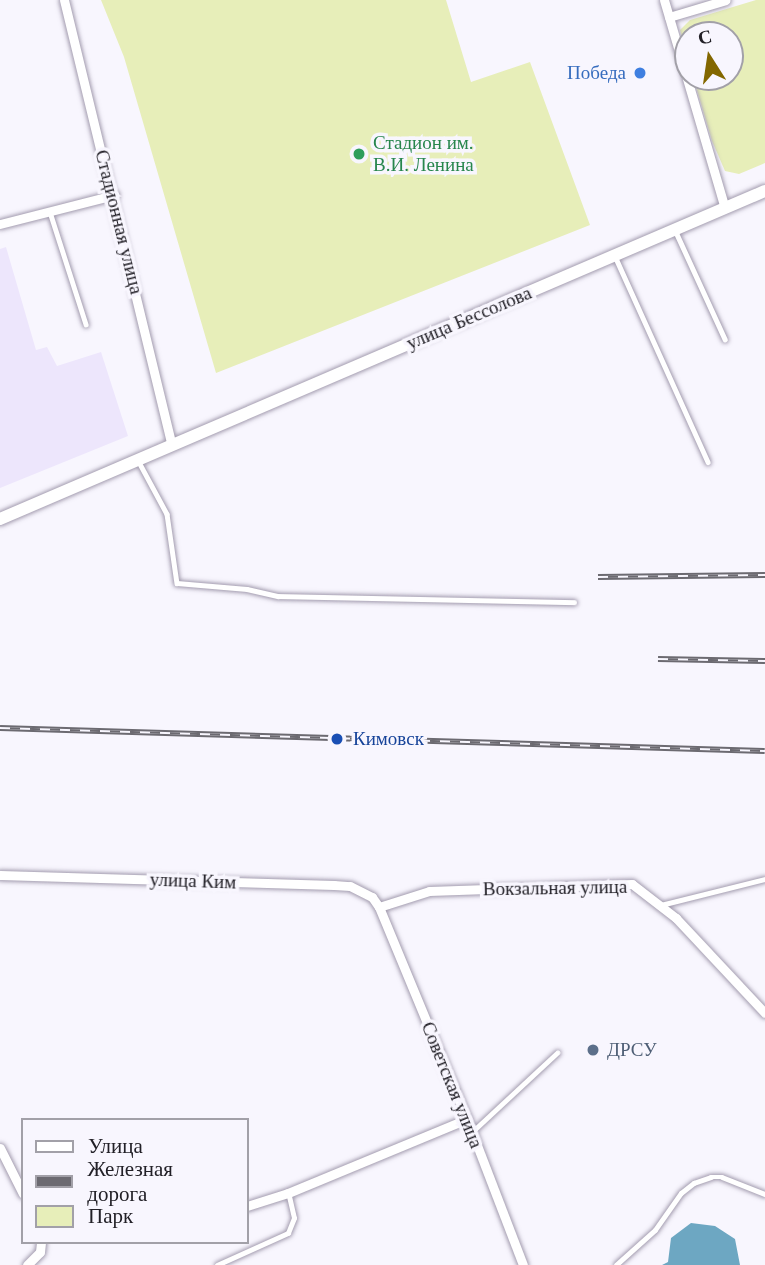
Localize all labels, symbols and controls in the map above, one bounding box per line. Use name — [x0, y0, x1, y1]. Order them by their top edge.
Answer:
north arrow — [674, 21, 744, 91]
text: С — [696, 25, 714, 49]
place label: Победа — [567, 62, 626, 84]
marker: Победа — [632, 65, 648, 81]
place label: Стадион им. В.И. Ленина — [373, 132, 474, 176]
marker: Стадион им. В.И. Ленина — [351, 146, 367, 162]
street label: Стадионная улица — [90, 147, 148, 297]
street label: улица Бессолова — [403, 281, 535, 355]
place label: Кимовск — [353, 728, 424, 750]
marker: Кимовск — [327, 729, 347, 749]
street label: улица Ким — [149, 868, 237, 894]
street label: Вокзальная улица — [483, 875, 627, 901]
street label: Советская улица — [416, 1019, 488, 1151]
place label: ДРСУ — [607, 1039, 657, 1061]
marker: ДРСУ — [585, 1042, 601, 1058]
legend — [21, 1118, 248, 1244]
text: Улица — [88, 1134, 143, 1158]
text: Железная дорога — [87, 1157, 173, 1206]
text: Парк — [88, 1204, 133, 1228]

